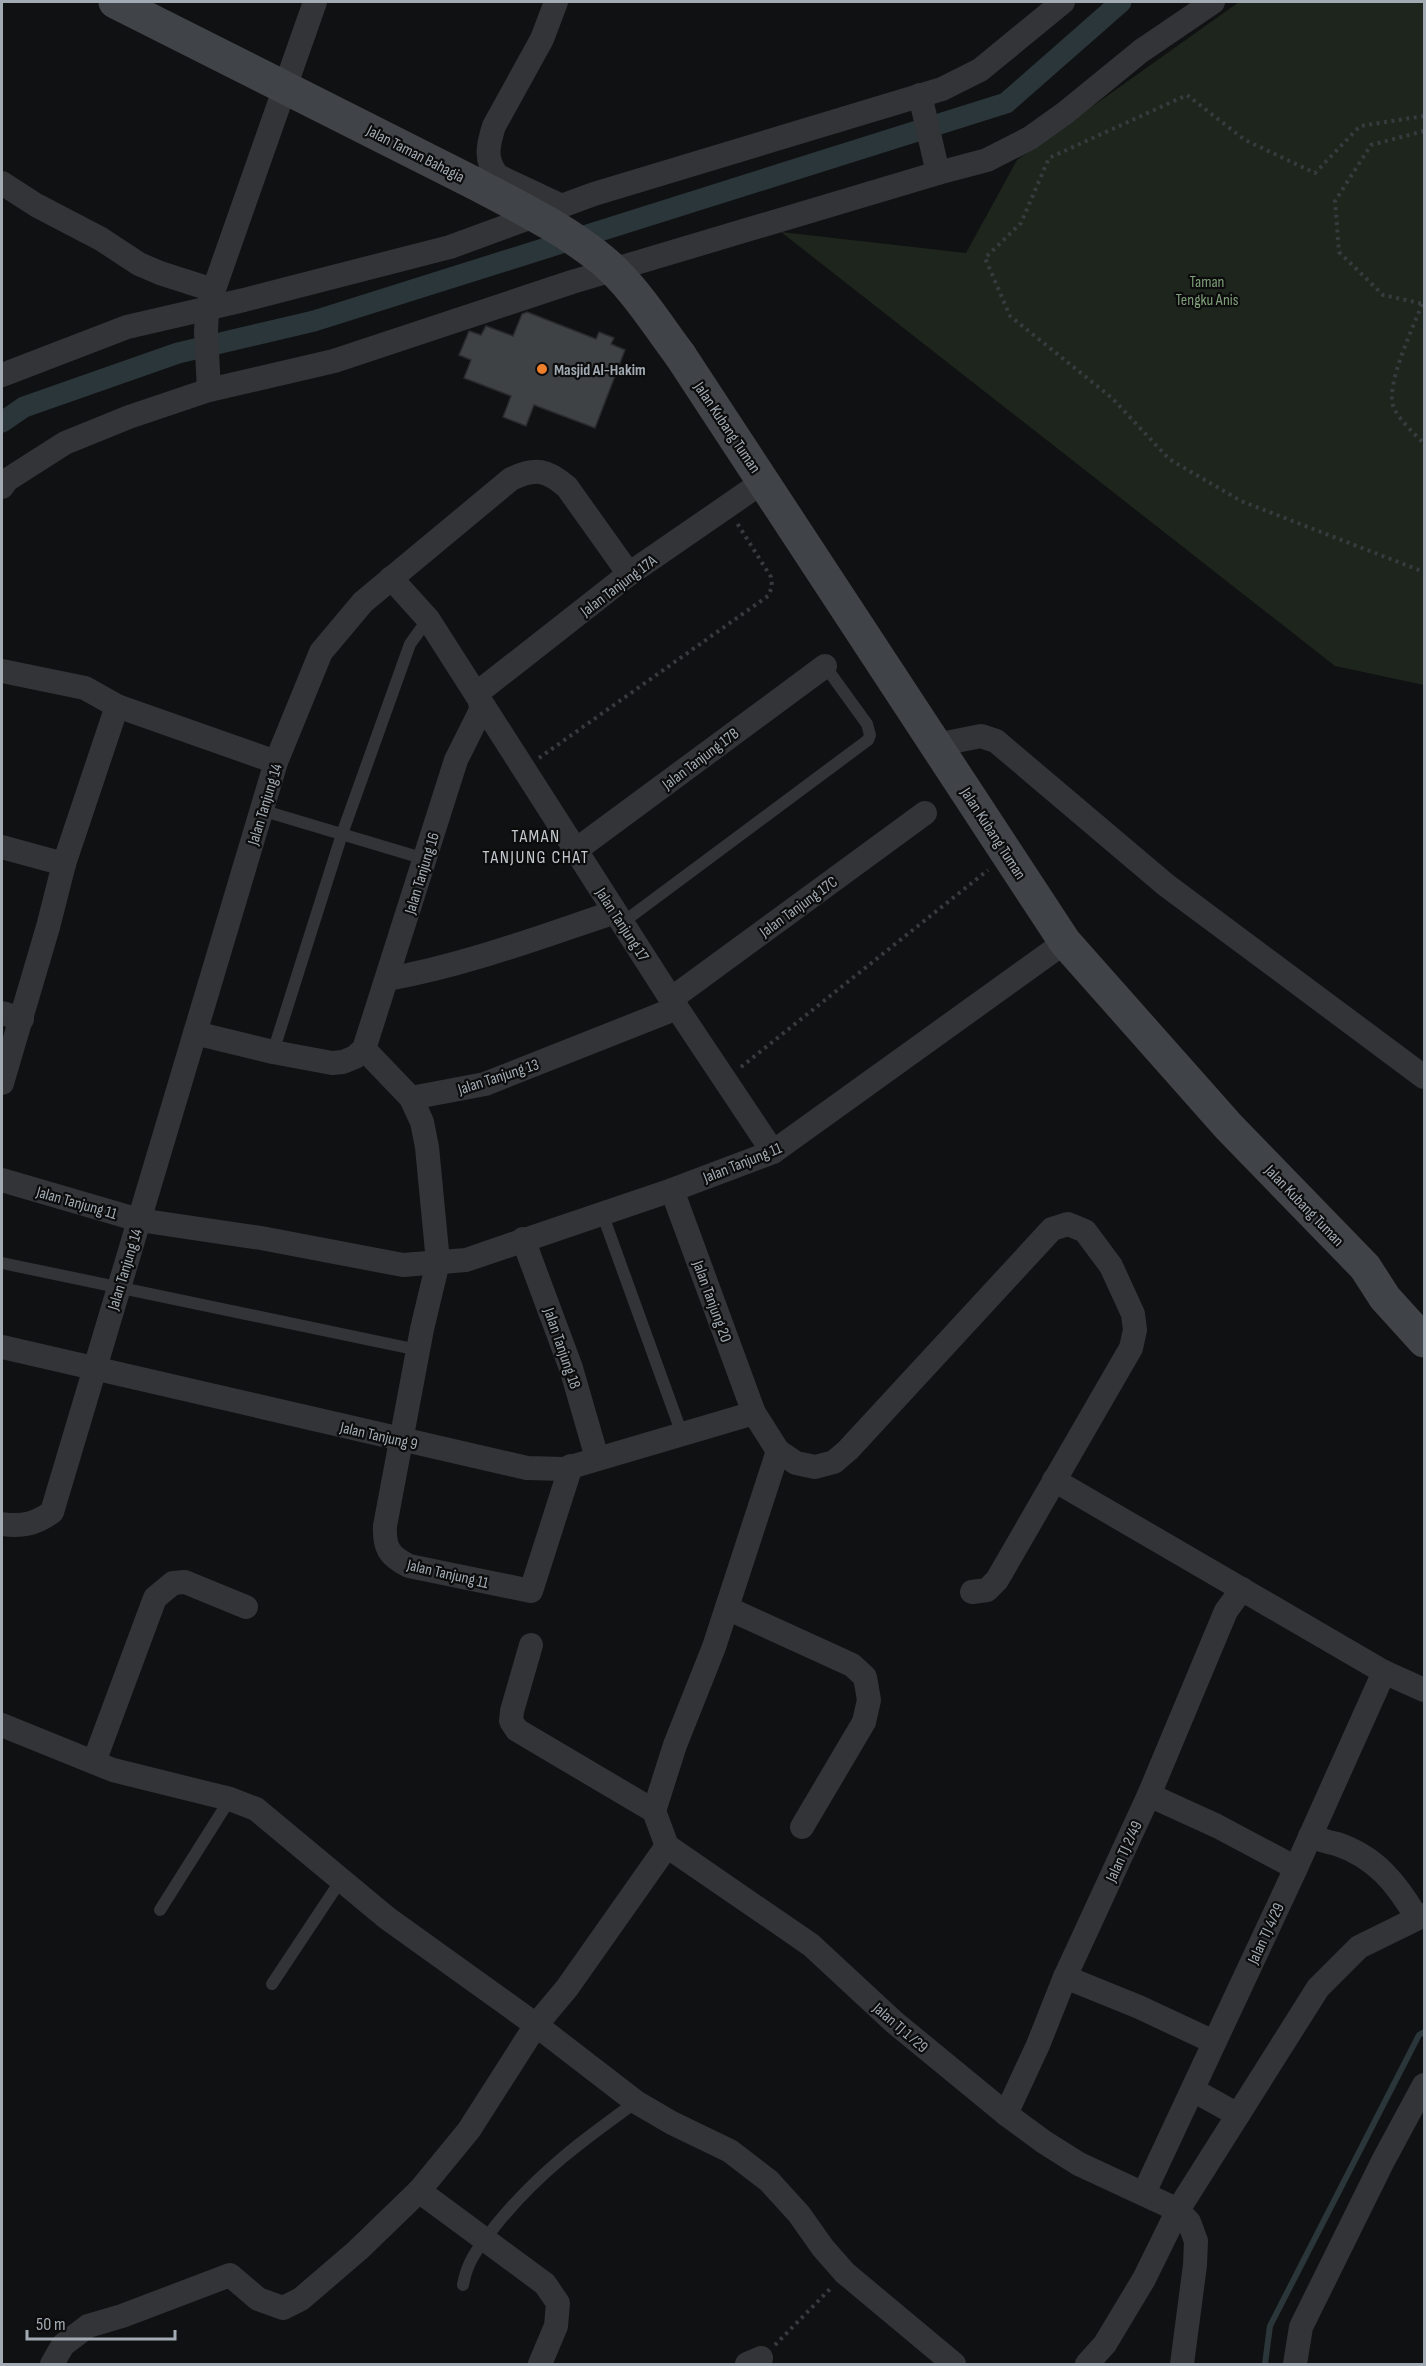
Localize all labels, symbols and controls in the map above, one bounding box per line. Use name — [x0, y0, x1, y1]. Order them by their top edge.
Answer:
street label: Jalan Taman Bahagia — [362, 121, 467, 187]
park label: Taman Tengku Anis — [1175, 273, 1239, 310]
place label: Masjid Al-Hakim — [554, 361, 646, 380]
marker: Masjid Al-Hakim — [535, 362, 549, 376]
street label: Jalan Kubang Tuman — [689, 378, 764, 477]
street label: Jalan Tanjung 17A — [576, 551, 661, 622]
street label: Jalan Tanjung 17B — [658, 724, 743, 795]
street label: Jalan Tanjung 14 — [244, 761, 287, 848]
street label: Jalan Kubang Tuman — [955, 784, 1029, 883]
district label: TAMAN TANJUNG CHAT — [482, 826, 590, 868]
street label: Jalan Tanjung 16 — [401, 830, 444, 918]
street label: Jalan Tanjung 17C — [756, 873, 842, 942]
street label: Jalan Tanjung 17 — [590, 884, 653, 966]
street label: Jalan Tanjung 13 — [455, 1055, 541, 1100]
street label: Jalan Tanjung 11 — [700, 1139, 785, 1188]
street label: Jalan Kubang Tuman — [1260, 1161, 1347, 1251]
street label: Jalan Tanjung 11 — [33, 1183, 119, 1224]
street label: Jalan Tanjung 14 — [104, 1226, 147, 1313]
street label: Jalan Tanjung 20 — [688, 1257, 735, 1345]
street label: Jalan Tanjung 18 — [539, 1305, 584, 1391]
street label: Jalan Tanjung 9 — [337, 1418, 419, 1455]
street label: Jalan Tanjung 11 — [404, 1556, 491, 1593]
street label: Jalan TJ 2/49 — [1102, 1818, 1147, 1886]
street label: Jalan TJ 4/29 — [1244, 1900, 1289, 1968]
street label: Jalan TJ 1 /29 — [868, 1998, 931, 2057]
scale bar — [27, 2303, 176, 2341]
text: 50 m — [36, 2314, 66, 2335]

